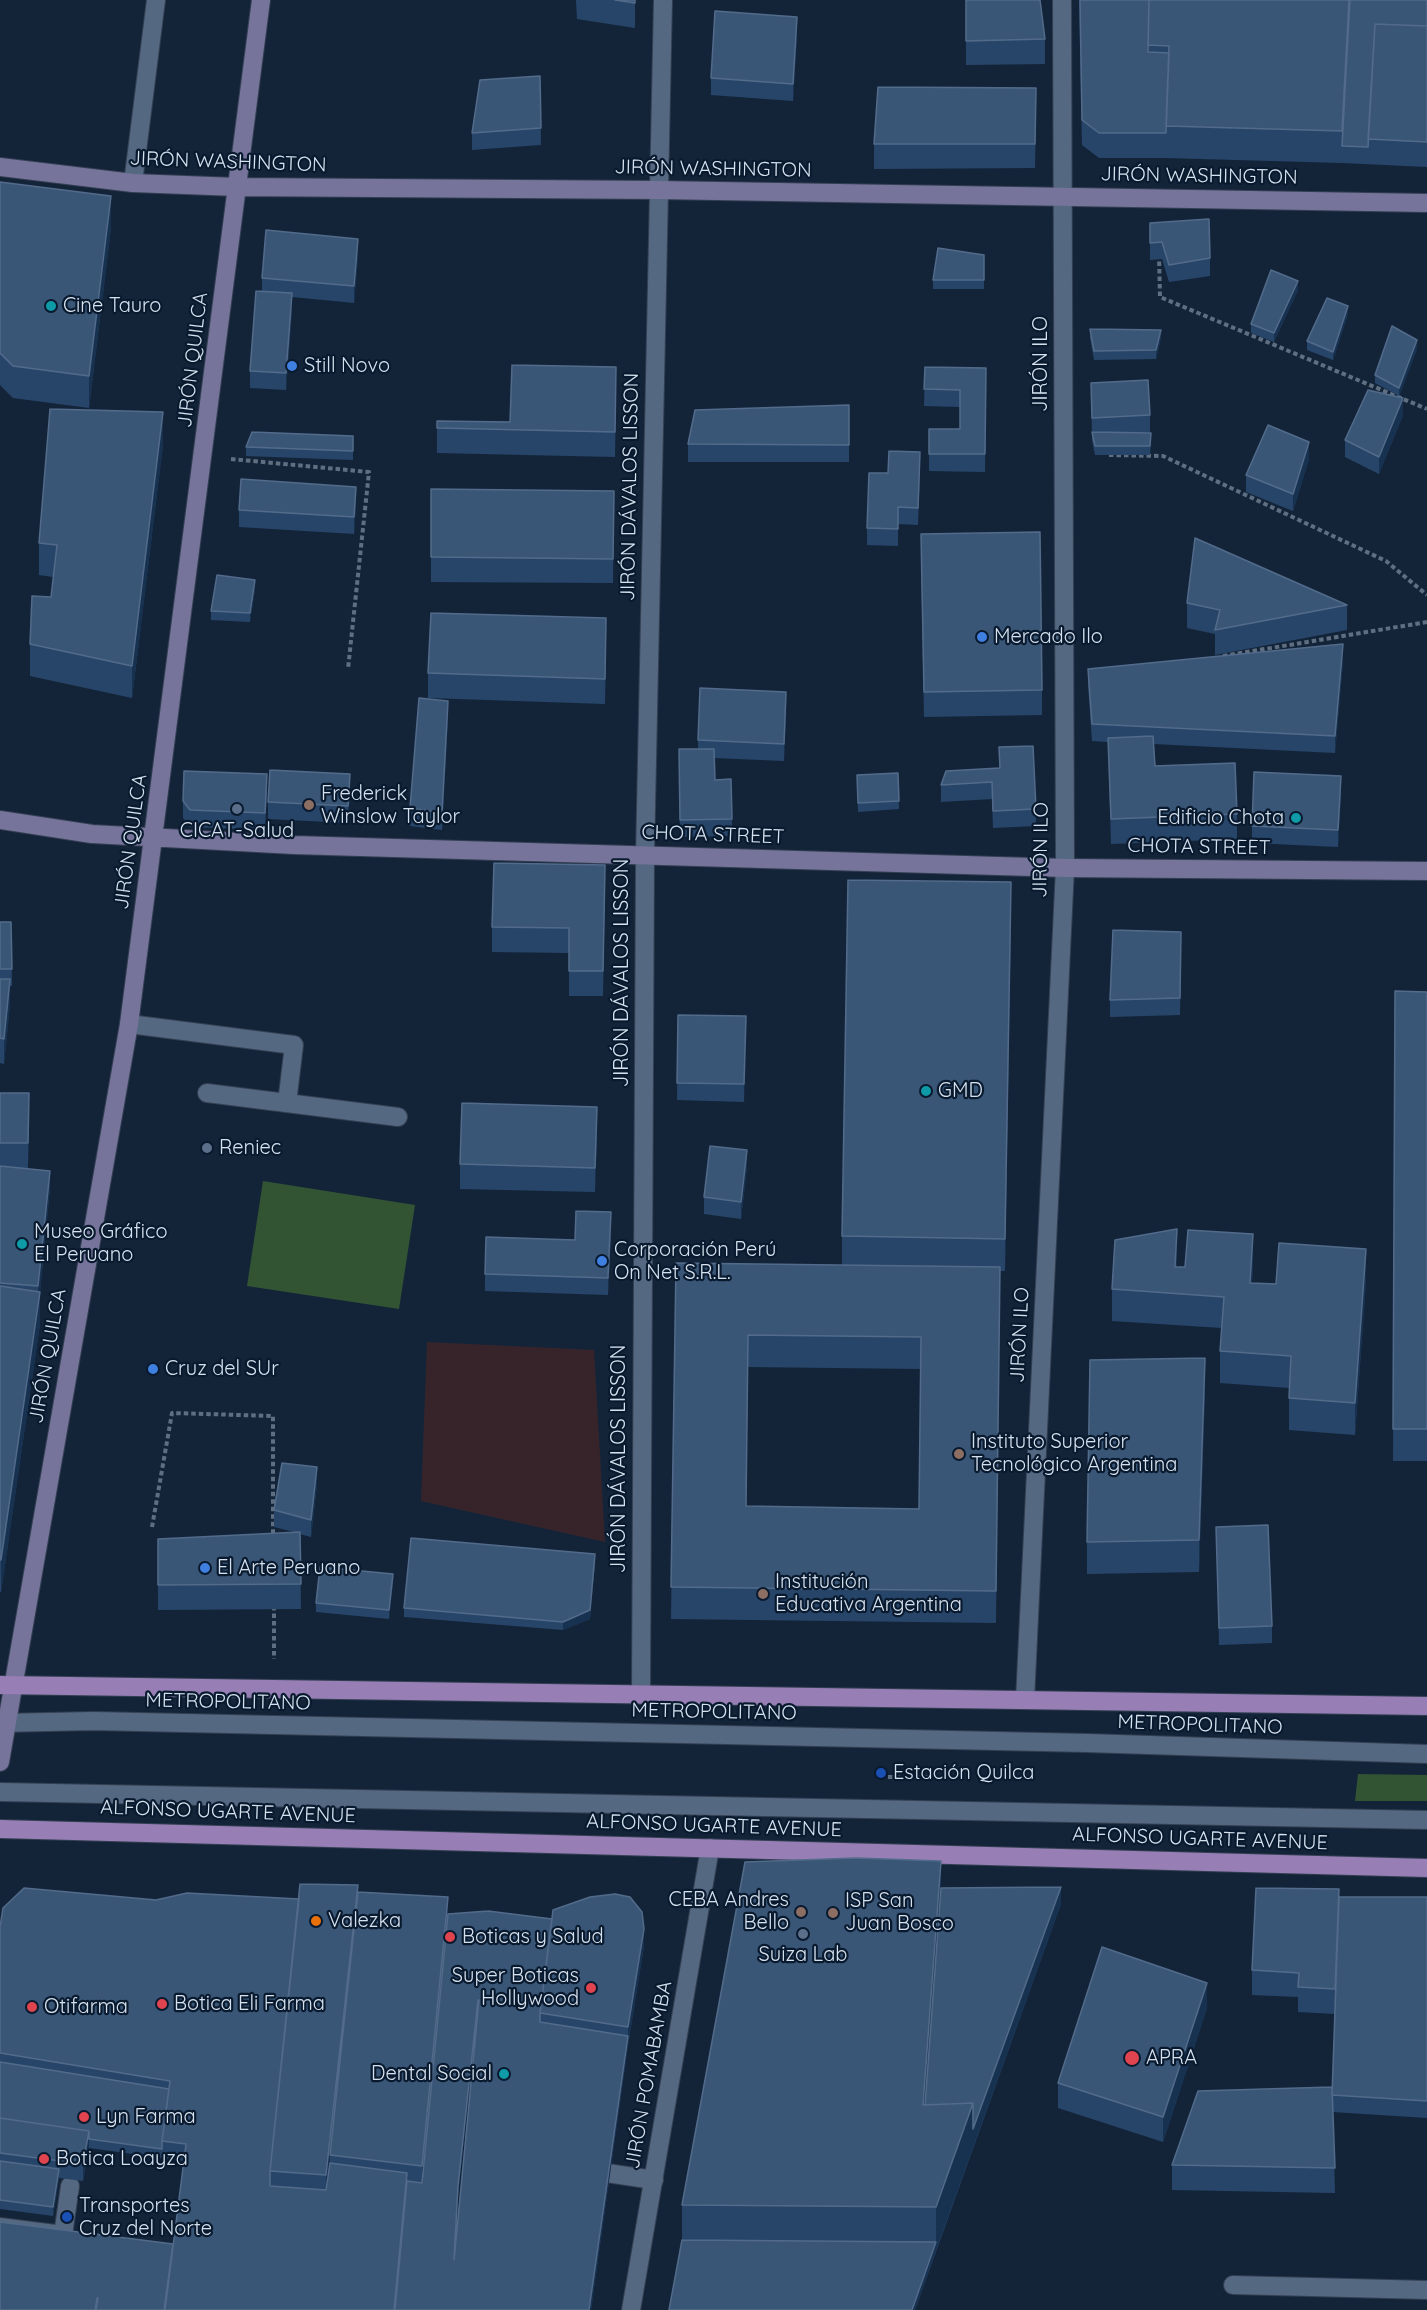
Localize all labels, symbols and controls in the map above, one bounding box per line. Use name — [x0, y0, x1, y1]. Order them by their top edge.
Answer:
street label: JIRÓN WASHINGTON — [129, 147, 327, 177]
street label: JIRÓN WASHINGTON — [614, 155, 812, 183]
street label: JIRÓN WASHINGTON — [1100, 162, 1298, 190]
street label: JIRÓN QUILCA — [173, 291, 213, 429]
place label: Cine Tauro — [63, 294, 161, 318]
marker: Cine Tauro — [44, 299, 58, 313]
street label: JIRÓN ILO — [1029, 316, 1053, 412]
place label: Still Novo — [304, 354, 390, 378]
marker: Still Novo — [285, 359, 299, 373]
street label: JIRÓN DÁVALOS LISSON — [616, 373, 644, 601]
place label: Mercado Ilo — [994, 625, 1103, 649]
marker: Mercado Ilo — [975, 630, 989, 644]
street label: JIRÓN QUILCA — [110, 773, 152, 911]
place label: Frederick Winslow Taylor — [321, 782, 460, 829]
marker: Frederick Winslow Taylor — [302, 798, 316, 812]
marker: CICAT-Salud — [230, 802, 244, 816]
street label: JIRÓN ILO — [1028, 802, 1054, 898]
place label: Edificio Chota — [1157, 806, 1284, 830]
marker: Edificio Chota — [1289, 811, 1303, 825]
place label: CICAT-Salud — [180, 819, 294, 843]
street label: CHOTA STREET — [641, 821, 785, 849]
street label: CHOTA STREET — [1127, 834, 1271, 860]
street label: JIRÓN DÁVALOS LISSON — [610, 859, 634, 1087]
place label: GMD — [938, 1079, 983, 1103]
marker: GMD — [919, 1084, 933, 1098]
place label: Reniec — [219, 1136, 281, 1160]
marker: Reniec — [200, 1141, 214, 1155]
place label: Museo Gráfico El Peruano — [34, 1220, 168, 1267]
marker: Museo Gráfico El Peruano — [15, 1237, 29, 1251]
place label: Corporación Perú On Net S.R.L. — [614, 1238, 776, 1285]
marker: Corporación Perú On Net S.R.L. — [595, 1254, 609, 1268]
street label: JIRÓN ILO — [1006, 1286, 1034, 1384]
street label: JIRÓN QUILCA — [24, 1287, 72, 1425]
street label: JIRÓN DÁVALOS LISSON — [607, 1345, 631, 1573]
place label: Cruz del SUr — [165, 1357, 279, 1381]
marker: Cruz del SUr — [146, 1362, 160, 1376]
place label: Instituto Superior Tecnológico Argentina — [971, 1430, 1177, 1477]
marker: Instituto Superior Tecnológico Argentina — [952, 1447, 966, 1461]
place label: El Arte Peruano — [217, 1556, 360, 1580]
marker: El Arte Peruano — [198, 1561, 212, 1575]
place label: Institución Educativa Argentina — [775, 1570, 962, 1617]
marker: Institución Educativa Argentina — [756, 1587, 770, 1601]
street label: METROPOLITANO — [145, 1689, 311, 1715]
street label: METROPOLITANO — [631, 1699, 797, 1725]
street label: METROPOLITANO — [1117, 1710, 1283, 1740]
place label: Estación Quilca — [893, 1761, 1034, 1785]
marker: Estación Quilca — [874, 1766, 888, 1780]
street label: ALFONSO UGARTE AVENUE — [100, 1796, 356, 1828]
street label: ALFONSO UGARTE AVENUE — [586, 1810, 842, 1842]
street label: ALFONSO UGARTE AVENUE — [1072, 1823, 1328, 1855]
place label: CEBA Andres Bello — [669, 1888, 789, 1935]
place label: ISP San Juan Bosco — [845, 1889, 954, 1936]
marker: CEBA Andres Bello — [794, 1905, 808, 1919]
marker: ISP San Juan Bosco — [826, 1906, 840, 1920]
place label: Valezka — [328, 1909, 401, 1933]
marker: Valezka — [309, 1914, 323, 1928]
place label: Boticas y Salud — [462, 1925, 604, 1949]
marker: Suiza Lab — [796, 1927, 810, 1941]
marker: Boticas y Salud — [443, 1930, 457, 1944]
place label: Suiza Lab — [759, 1943, 847, 1967]
place label: Super Boticas Hollywood — [452, 1964, 579, 2011]
street label: JIRÓN POMABAMBA — [621, 1979, 677, 2171]
marker: Super Boticas Hollywood — [584, 1981, 598, 1995]
place label: Botica Eli Farma — [174, 1992, 325, 2016]
place label: Otifarma — [44, 1995, 128, 2019]
marker: Botica Eli Farma — [155, 1997, 169, 2011]
marker: Otifarma — [25, 2000, 39, 2014]
place label: APRA — [1146, 2046, 1197, 2070]
marker: APRA — [1123, 2049, 1141, 2067]
place label: Dental Social — [371, 2062, 492, 2086]
marker: Dental Social — [497, 2067, 511, 2081]
place label: Lyn Farma — [96, 2105, 196, 2129]
marker: Lyn Farma — [77, 2110, 91, 2124]
place label: Botica Loayza — [56, 2147, 188, 2171]
marker: Botica Loayza — [37, 2152, 51, 2166]
place label: Transportes Cruz del Norte — [79, 2194, 212, 2241]
marker: Transportes Cruz del Norte — [60, 2210, 74, 2224]

